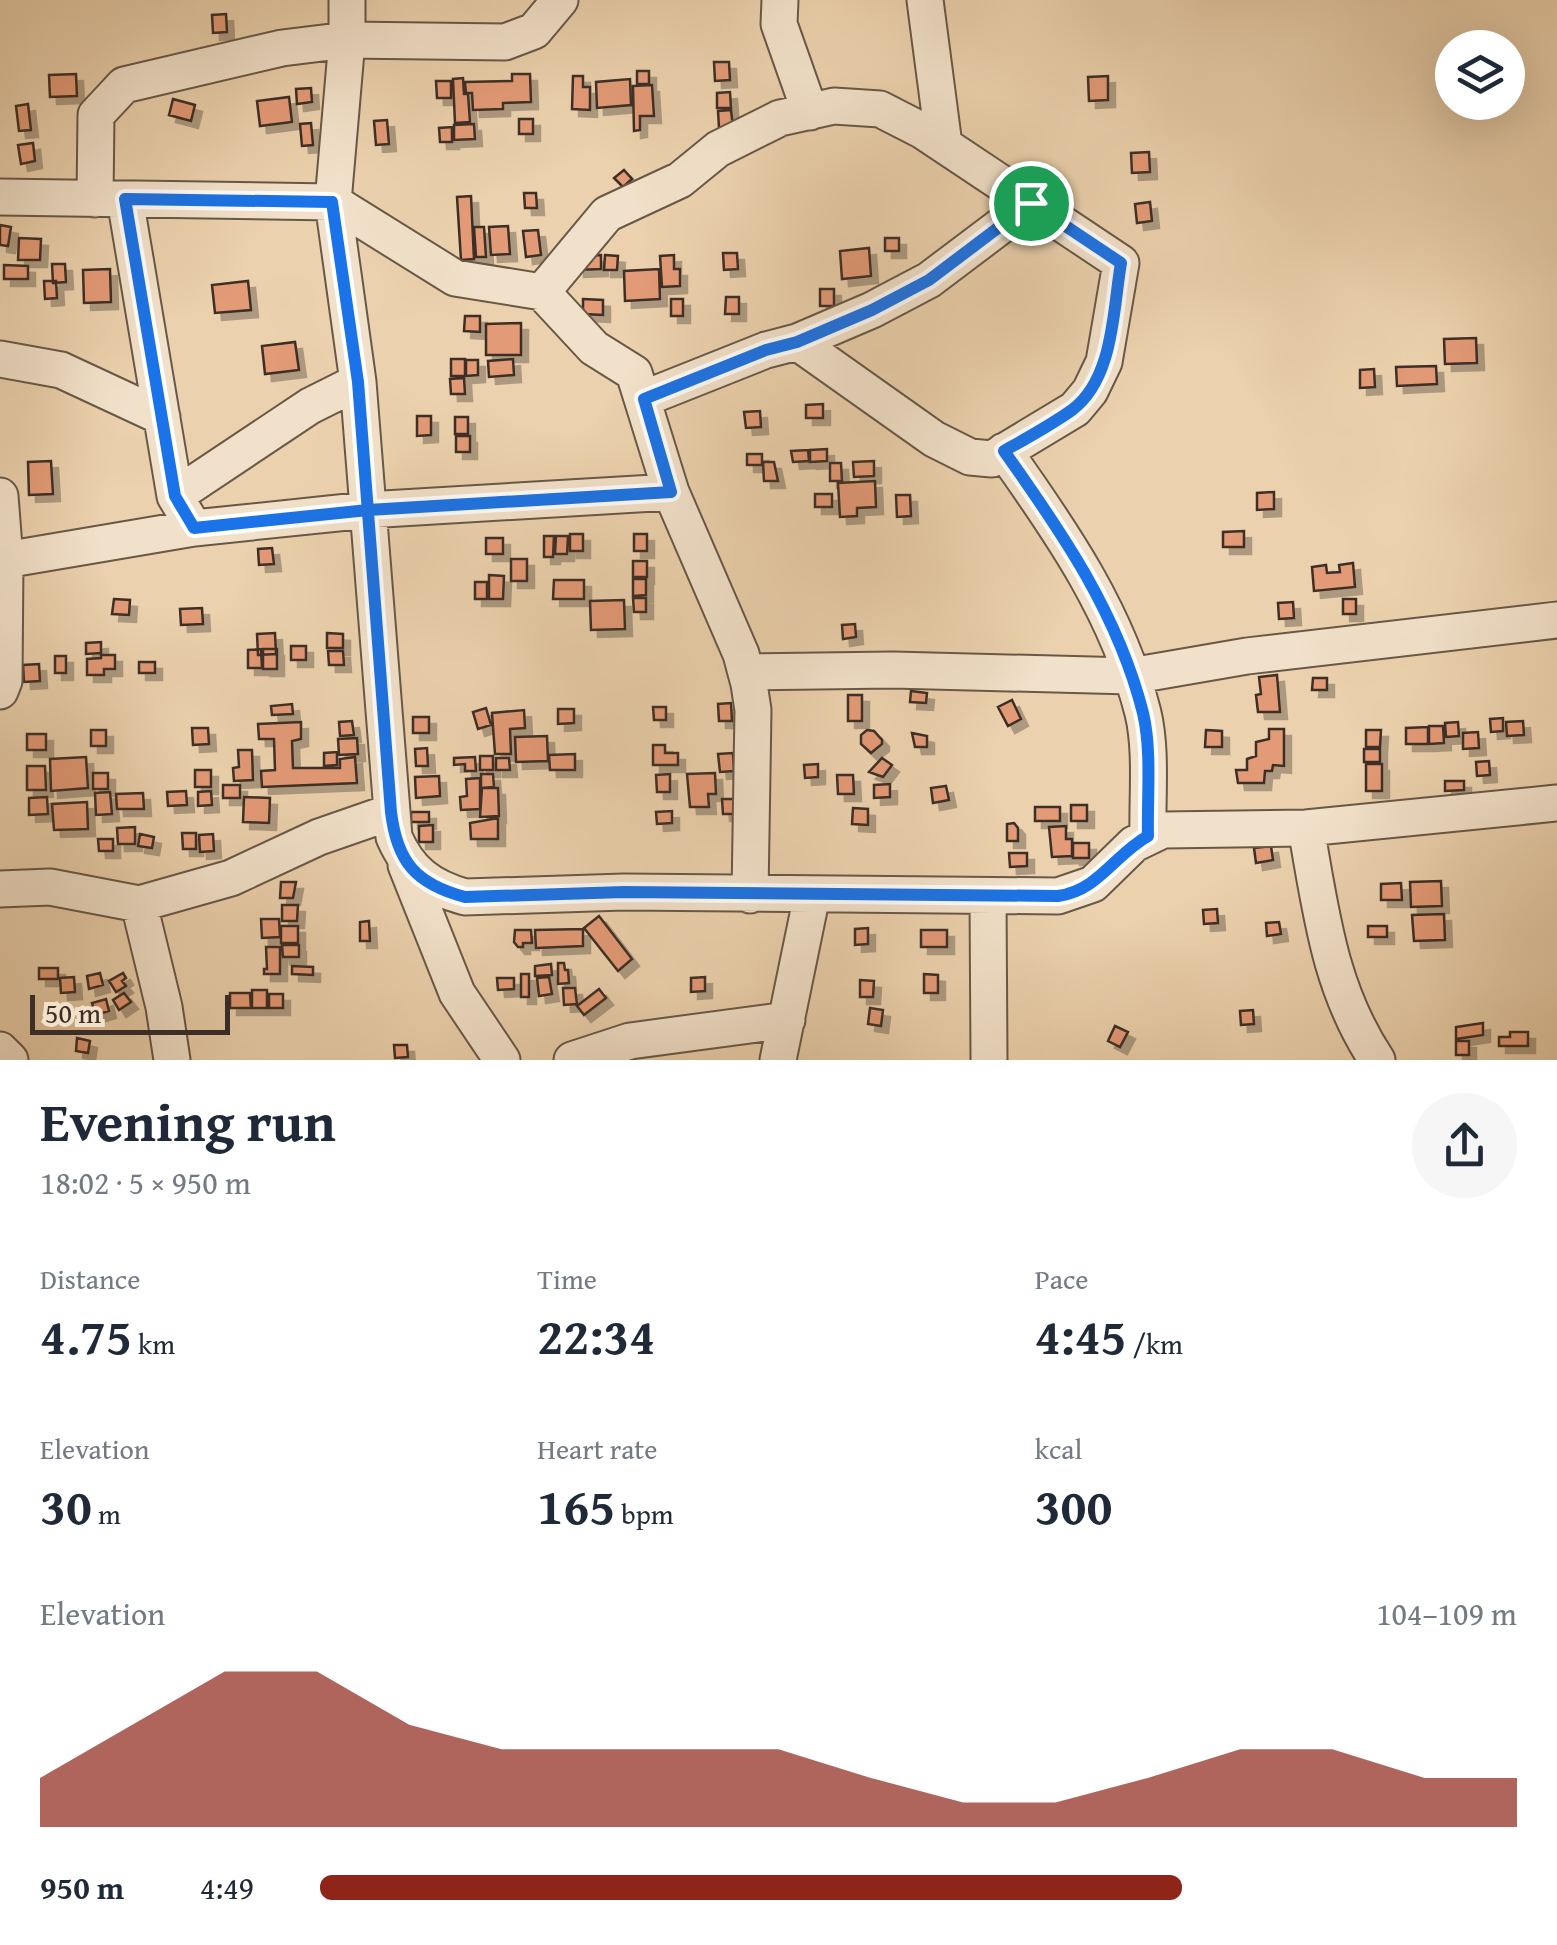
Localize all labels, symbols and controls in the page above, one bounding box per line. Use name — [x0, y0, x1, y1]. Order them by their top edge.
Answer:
map controls — [1435, 30, 1525, 120]
button: layers — [1435, 30, 1525, 120]
pin — [989, 161, 1074, 246]
icon: arrive — [1004, 176, 1059, 231]
scale bar — [30, 990, 230, 1034]
text: 50 m — [45, 992, 101, 1033]
text: Evening run — [40, 1081, 336, 1161]
button: share — [1412, 1093, 1517, 1198]
text: 18:02 · 5 × 950 m — [40, 1159, 251, 1206]
text: Distance — [40, 1258, 140, 1299]
text: Time — [537, 1258, 597, 1299]
text: Pace — [1035, 1258, 1089, 1299]
text: 4.75 — [40, 1299, 132, 1372]
text: 22:34 — [537, 1299, 655, 1372]
text: 4:45 — [1035, 1299, 1127, 1372]
text: km — [132, 1323, 175, 1364]
text: /km — [1127, 1323, 1183, 1364]
text: Elevation — [40, 1428, 150, 1469]
text: Heart rate — [537, 1428, 657, 1469]
text: kcal — [1035, 1428, 1082, 1469]
text: 30 — [40, 1469, 92, 1542]
text: 165 — [537, 1469, 615, 1542]
text: 300 — [1035, 1469, 1112, 1542]
text: m — [92, 1493, 121, 1534]
text: bpm — [615, 1493, 674, 1534]
text: Elevation — [40, 1590, 165, 1637]
text: 104–109 m — [1376, 1590, 1517, 1637]
text: 950 m — [40, 1864, 124, 1911]
text: 4:49 — [200, 1864, 254, 1911]

